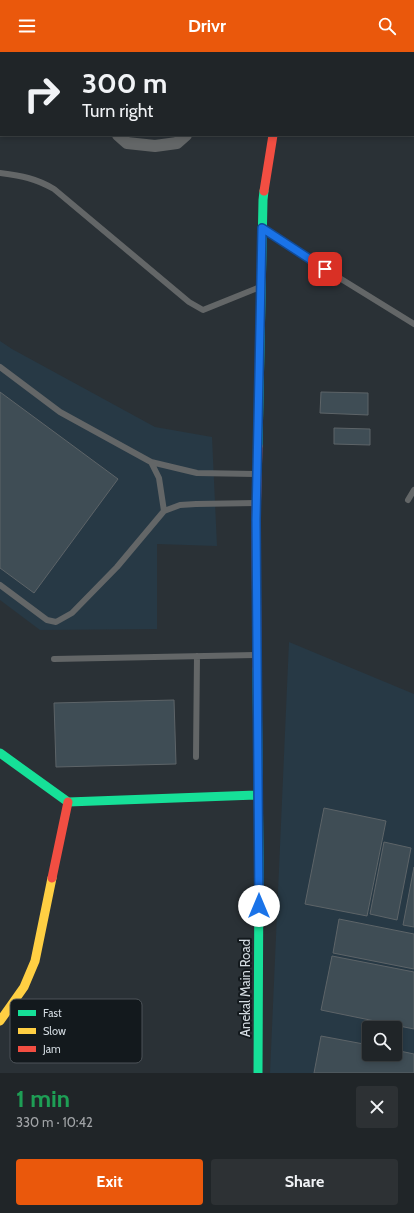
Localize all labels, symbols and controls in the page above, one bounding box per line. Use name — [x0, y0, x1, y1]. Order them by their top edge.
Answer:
icon: menu — [16, 15, 38, 37]
text: Drivr — [188, 15, 226, 37]
icon: search — [376, 15, 398, 37]
text: 300 m — [82, 66, 167, 100]
icon: right — [16, 68, 68, 120]
text: Turn right — [82, 100, 153, 122]
pin — [308, 252, 342, 286]
icon: arrive — [314, 258, 336, 280]
position arrow — [238, 885, 280, 927]
street label: Anekal Main Road — [237, 939, 253, 1037]
legend — [10, 999, 142, 1063]
text: Fast — [43, 1006, 62, 1020]
map controls — [362, 1021, 402, 1061]
button: search — [362, 1021, 402, 1061]
text: Slow — [43, 1024, 66, 1038]
text: Jam — [42, 1042, 61, 1056]
text: 1 min — [16, 1084, 70, 1113]
button: close — [356, 1086, 398, 1128]
text: 330 m · 10:42 — [16, 1114, 93, 1130]
button: Exit — [16, 1159, 203, 1205]
button: Share — [211, 1159, 398, 1205]

